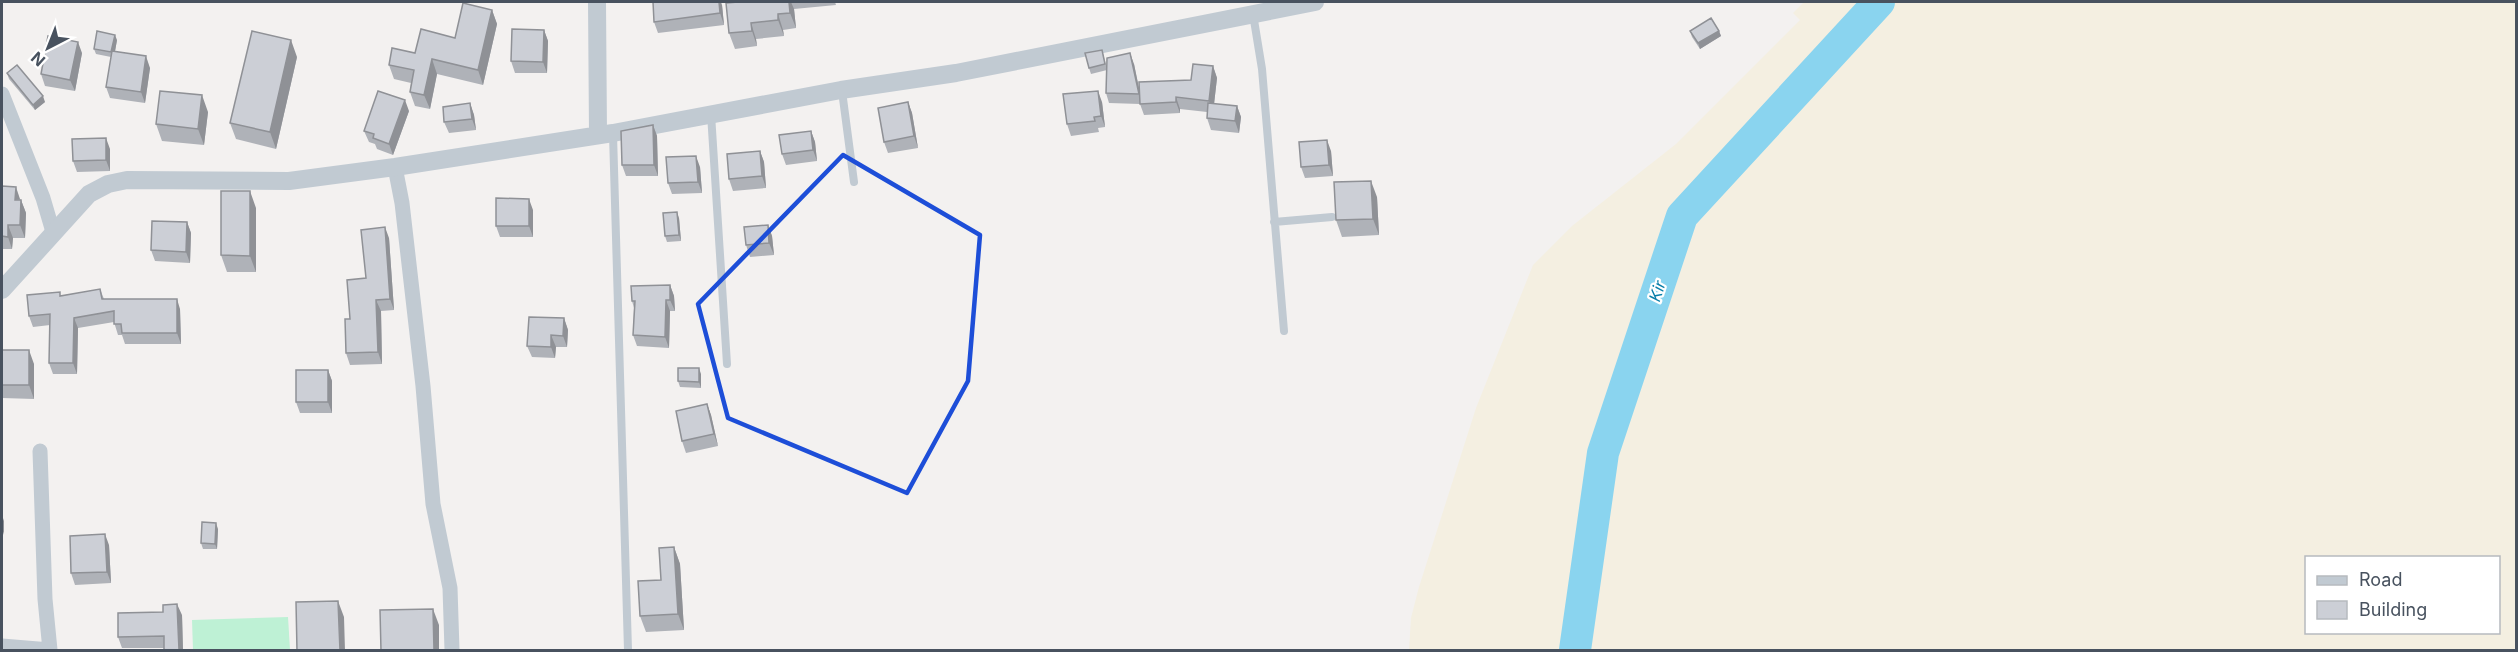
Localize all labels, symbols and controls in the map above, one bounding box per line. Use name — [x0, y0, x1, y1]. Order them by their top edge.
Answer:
north arrow — [18, 18, 78, 78]
text: N — [27, 48, 49, 71]
water label: Kir — [1644, 277, 1670, 304]
legend — [2305, 556, 2500, 634]
text: Road — [2359, 569, 2402, 590]
text: Building — [2359, 599, 2427, 620]

